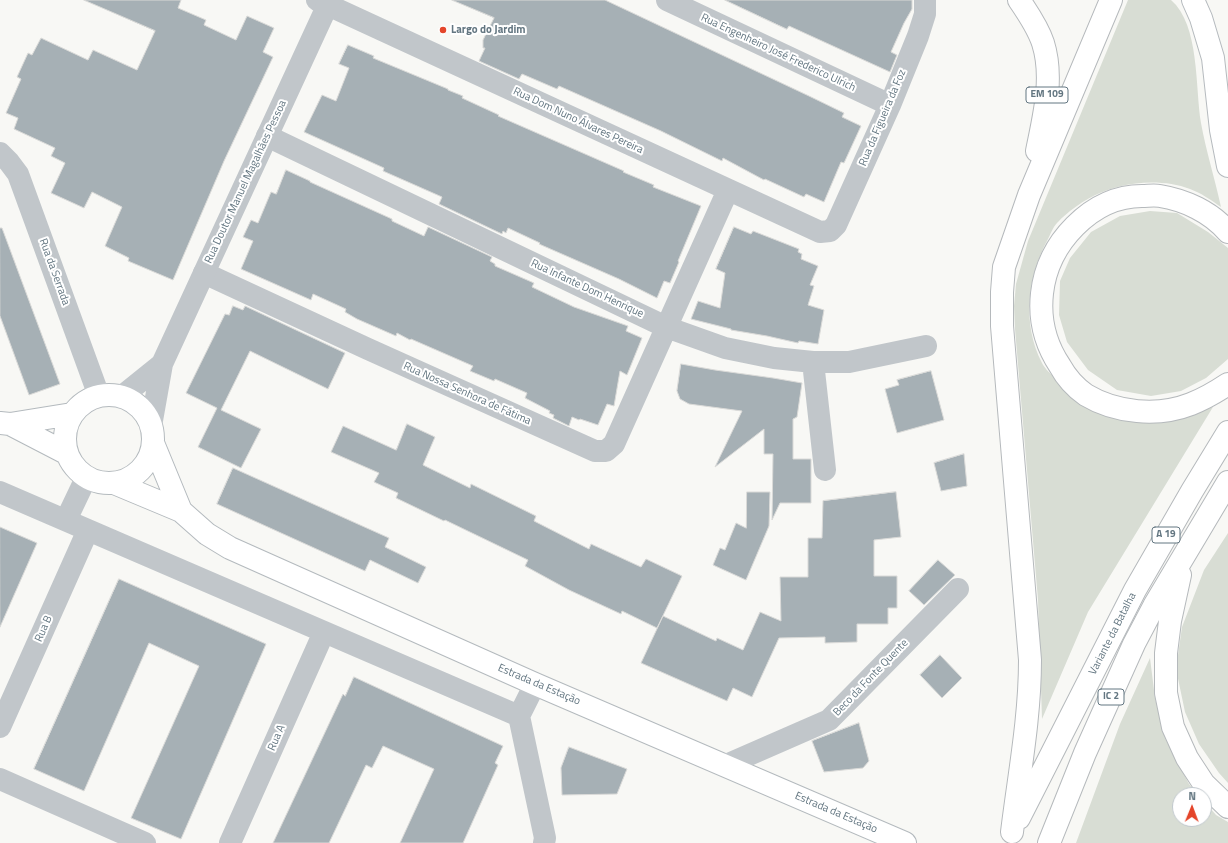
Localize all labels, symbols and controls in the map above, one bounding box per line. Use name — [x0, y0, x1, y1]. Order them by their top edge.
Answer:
street label: Rua Engenheiro José Frederico Ulrich — [698, 11, 858, 95]
place label: Largo do Jardim — [451, 23, 526, 37]
marker: Largo do Jardim — [438, 25, 448, 35]
street label: Rua da Figueira da Foz — [857, 68, 909, 168]
street label: Rua Dom Nuno Álvares Pereira — [511, 85, 645, 157]
road number: EM 109 — [1026, 87, 1068, 103]
street label: Rua Doutor Manuel Magalhães Pessoa — [202, 98, 290, 266]
street label: Rua da Serrada — [36, 237, 72, 307]
street label: Rua Infante Dom Henrique — [529, 257, 645, 321]
street label: Rua Nossa Senhora de Fátima — [401, 360, 533, 428]
road number: A 19 — [1152, 527, 1180, 543]
street label: Variante da Batalha — [1087, 591, 1139, 677]
street label: Rua B — [32, 614, 56, 644]
street label: Beco da Fonte Quente — [831, 637, 911, 719]
street label: Estrada da Estação — [496, 662, 582, 708]
road number: IC 2 — [1098, 689, 1124, 705]
street label: Rua A — [265, 723, 289, 753]
north arrow — [1172, 787, 1212, 827]
text: N — [1188, 788, 1196, 804]
street label: Estrada da Estação — [793, 790, 879, 836]

